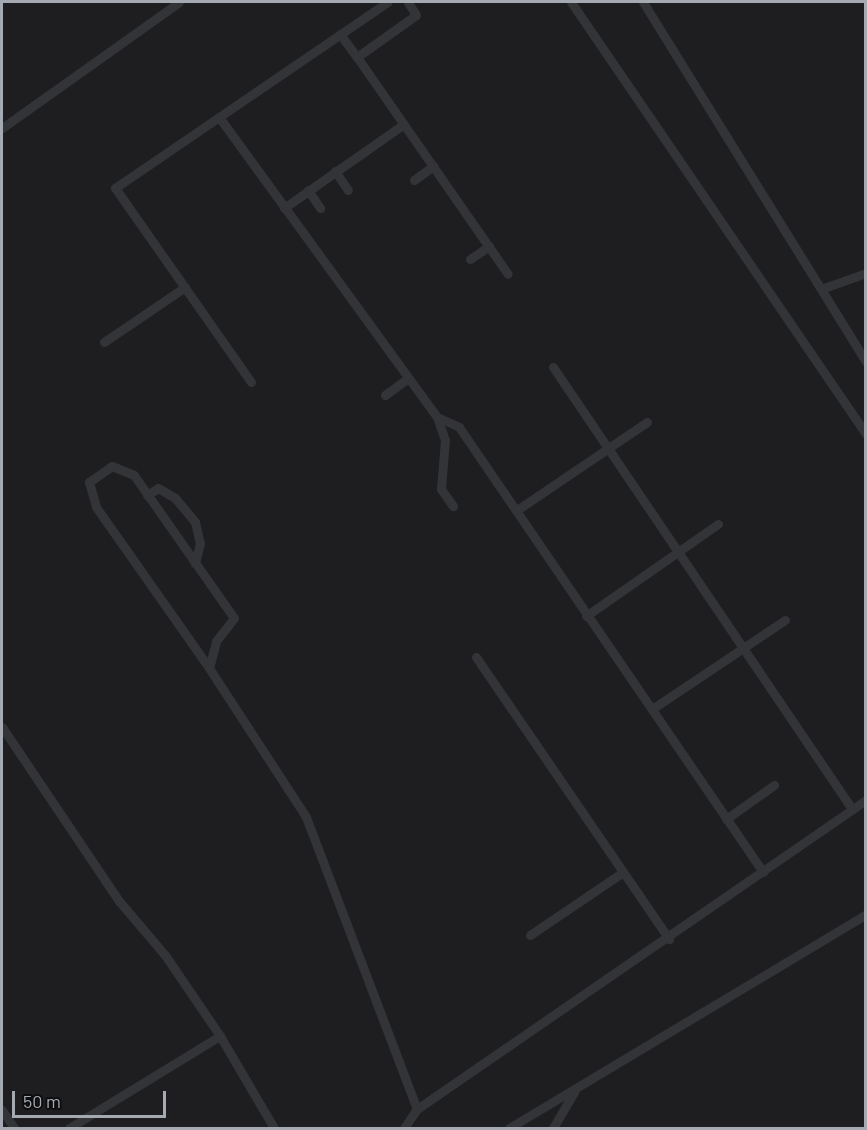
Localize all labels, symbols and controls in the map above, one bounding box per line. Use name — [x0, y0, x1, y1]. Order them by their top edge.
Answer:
scale bar — [15, 1079, 170, 1117]
text: 50 m — [23, 1090, 61, 1112]

